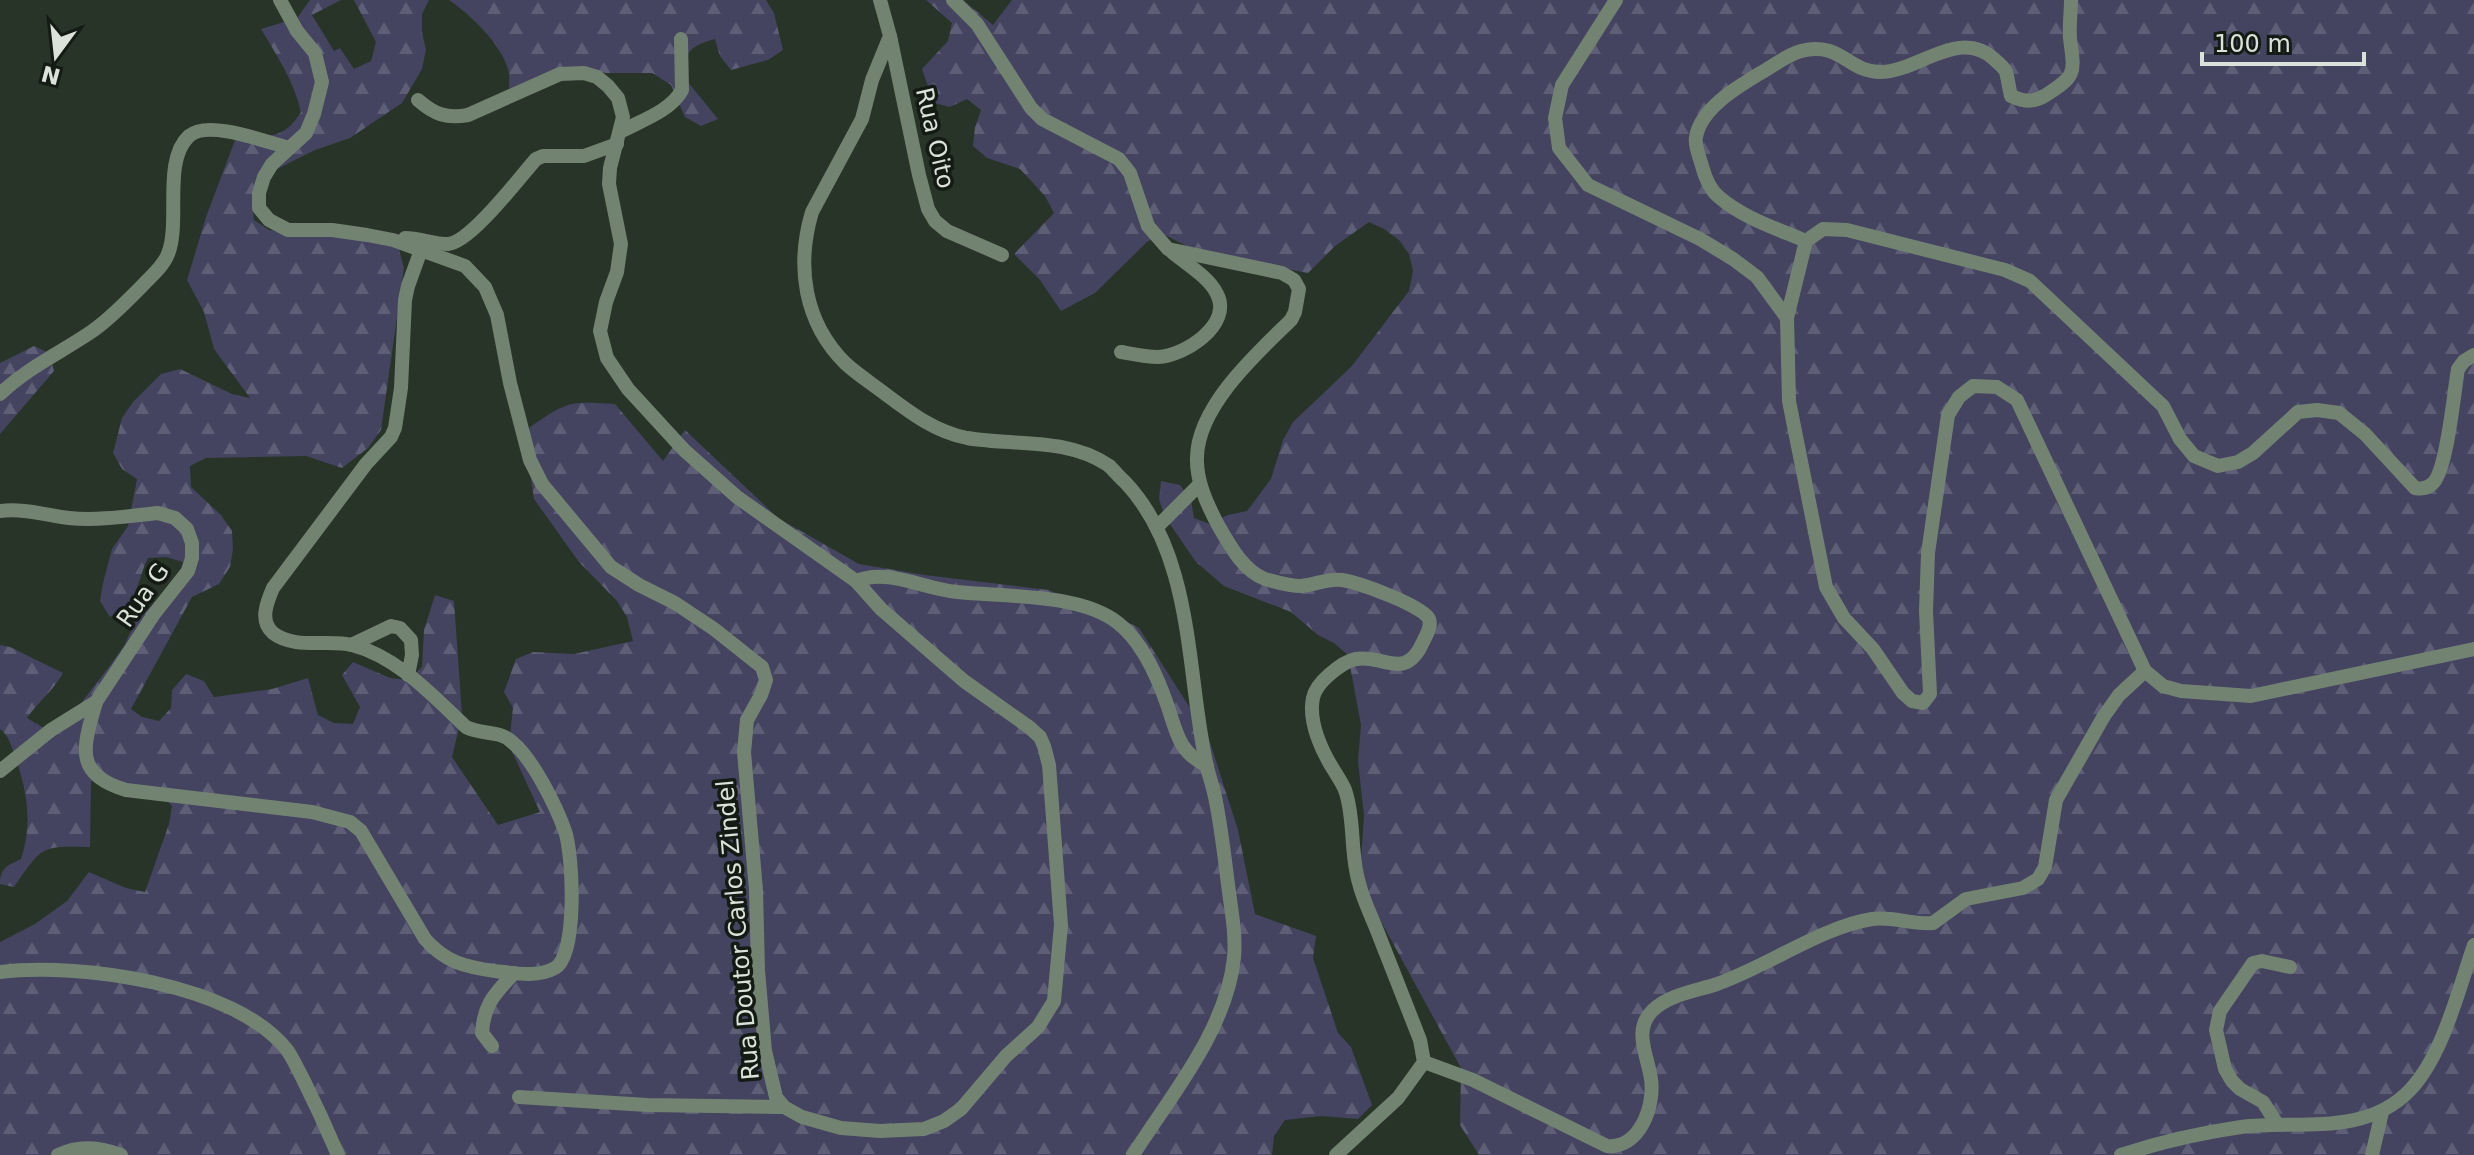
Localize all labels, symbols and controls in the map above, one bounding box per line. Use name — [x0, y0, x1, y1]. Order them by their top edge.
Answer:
north arrow — [16, 16, 96, 96]
scale bar — [2202, 16, 2364, 66]
text: 100 m — [2214, 30, 2291, 58]
text: N — [39, 60, 63, 89]
street label: Rua Oito — [910, 85, 960, 191]
street label: Rua G — [111, 558, 175, 632]
street label: Rua Doutor Carlos Zindel — [711, 779, 765, 1081]

